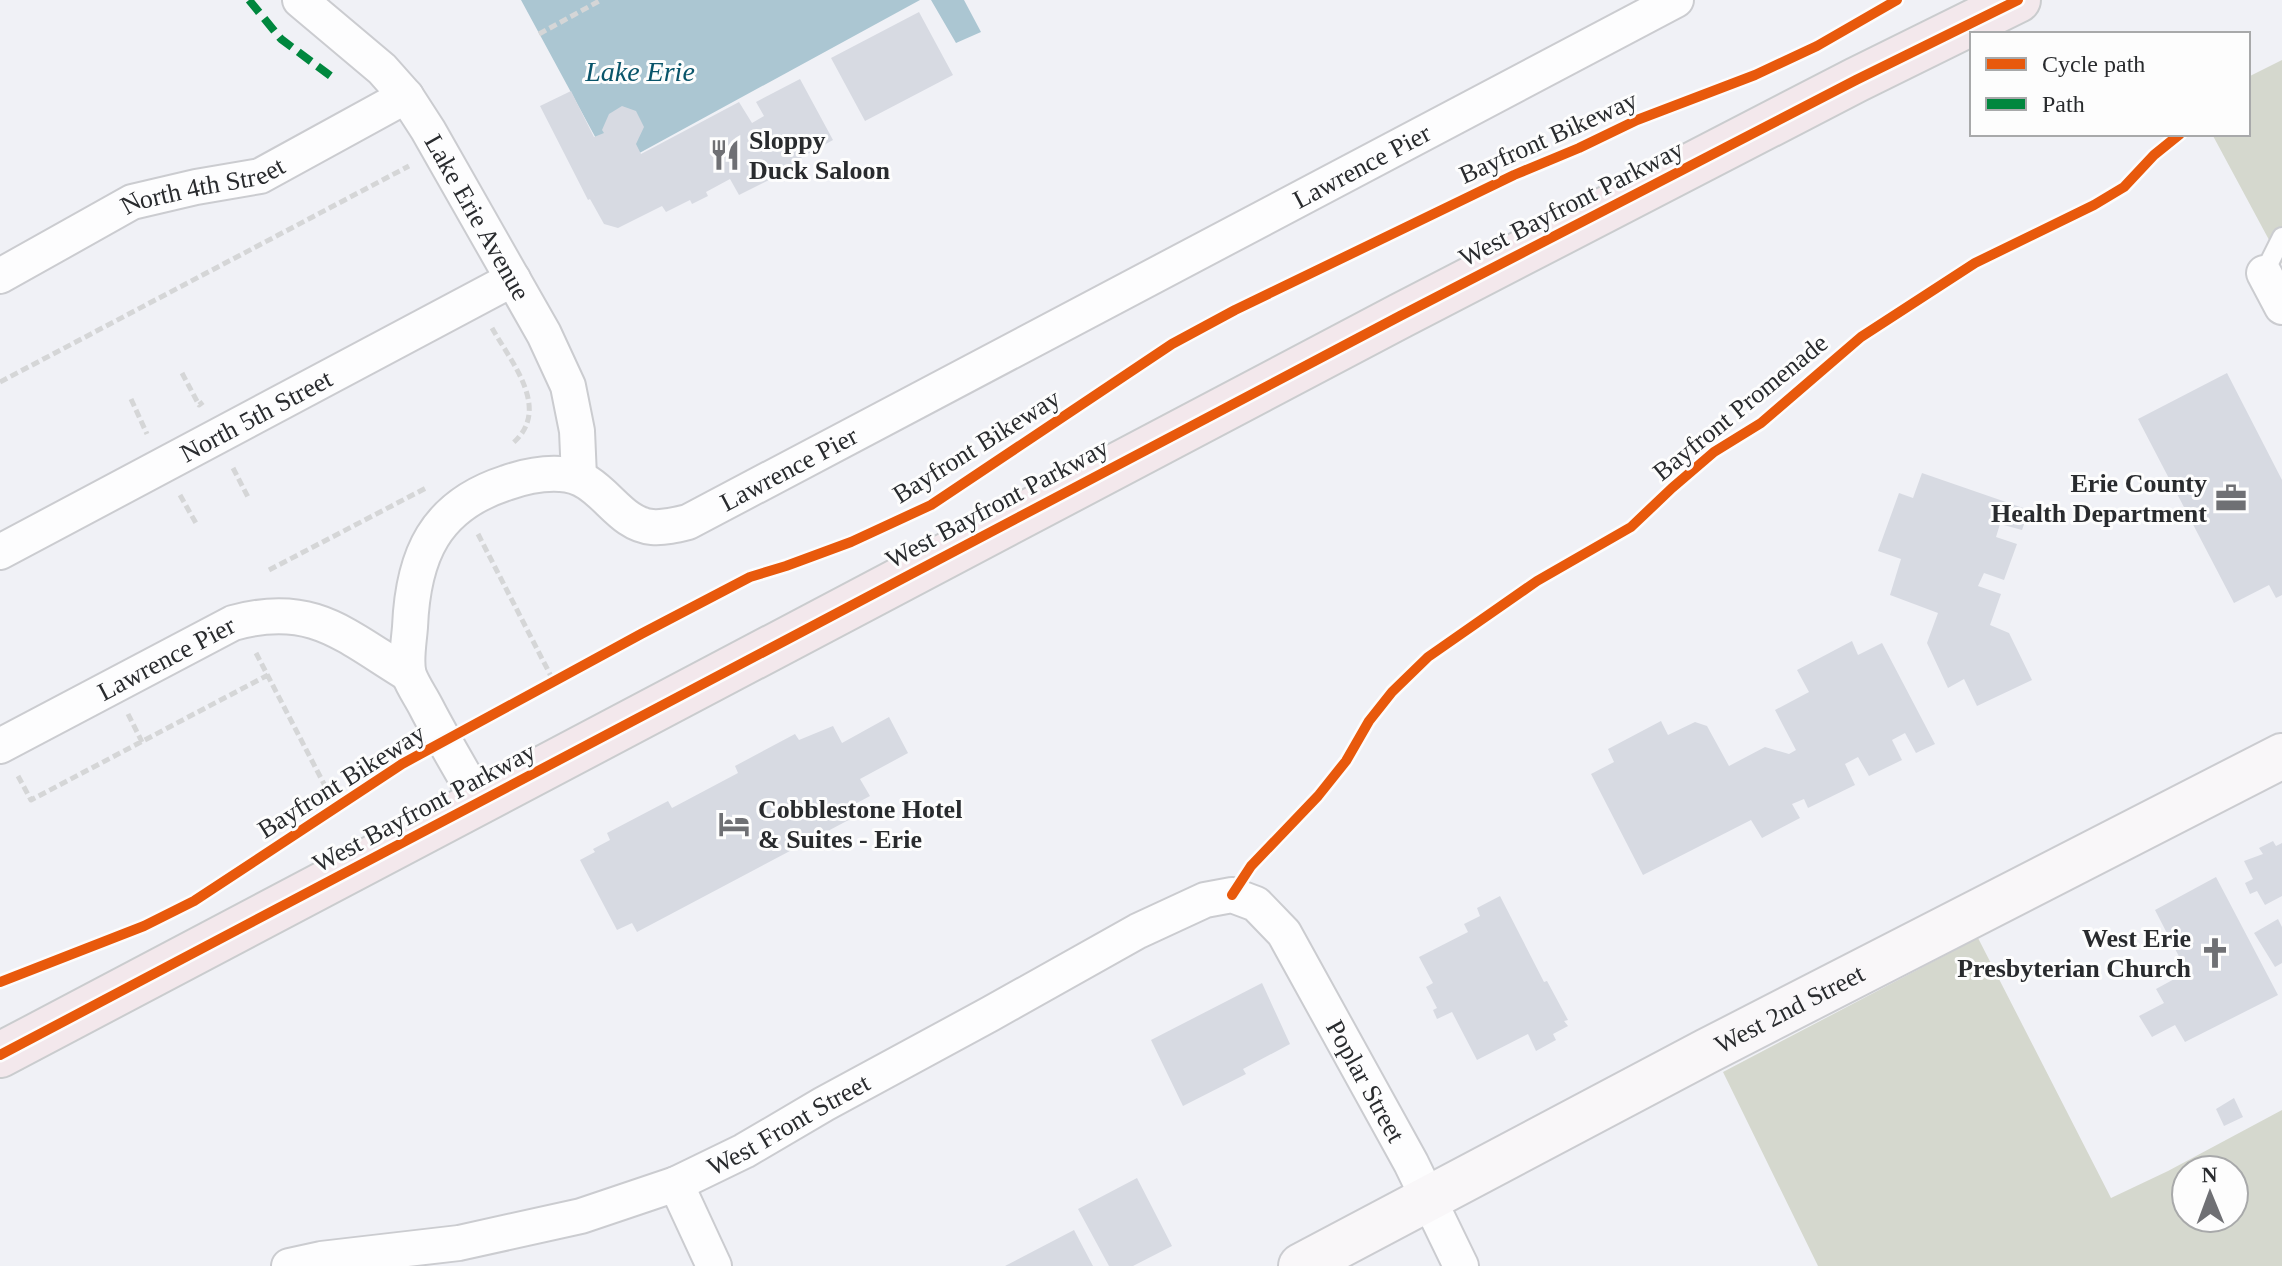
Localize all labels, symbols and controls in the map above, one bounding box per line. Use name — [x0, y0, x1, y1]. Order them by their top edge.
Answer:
legend — [1970, 32, 2250, 136]
text: Cycle path — [2042, 51, 2145, 77]
water label: Lake Erie — [584, 56, 695, 87]
street label: Bayfront Bikeway — [1455, 85, 1642, 190]
text: Path — [2042, 91, 2085, 117]
street label: Lawrence Pier — [1288, 118, 1436, 215]
place label: Sloppy Duck Saloon — [749, 126, 890, 185]
street label: Lake Erie Avenue — [419, 129, 536, 305]
street label: West Bayfront Parkway — [1454, 134, 1688, 273]
restaurant icon: Sloppy Duck Saloon — [708, 138, 742, 172]
street label: North 4th Street — [115, 151, 291, 221]
street label: Bayfront Promenade — [1647, 328, 1833, 487]
street label: North 5th Street — [175, 364, 338, 468]
street label: Bayfront Bikeway — [887, 383, 1065, 509]
street label: Lawrence Pier — [715, 421, 863, 517]
street label: West Bayfront Parkway — [881, 432, 1113, 574]
place label: Erie County Health Department — [1991, 469, 2207, 528]
office icon: Erie County Health Department — [2214, 481, 2248, 515]
street label: Lawrence Pier — [93, 610, 240, 707]
street label: Bayfront Bikeway — [252, 718, 430, 844]
street label: West Bayfront Parkway — [308, 736, 540, 878]
place label: Cobblestone Hotel & Suites - Erie — [758, 795, 962, 854]
hotel icon: Cobblestone Hotel & Suites - Erie — [717, 807, 751, 841]
place label: West Erie Presbyterian Church — [1957, 924, 2192, 983]
church icon: West Erie Presbyterian Church — [2198, 936, 2232, 970]
street label: West 2nd Street — [1710, 958, 1870, 1060]
street label: Poplar Street — [1320, 1015, 1411, 1148]
street label: West Front Street — [703, 1068, 875, 1182]
north arrow — [2170, 1154, 2250, 1234]
text: N — [2201, 1162, 2218, 1187]

